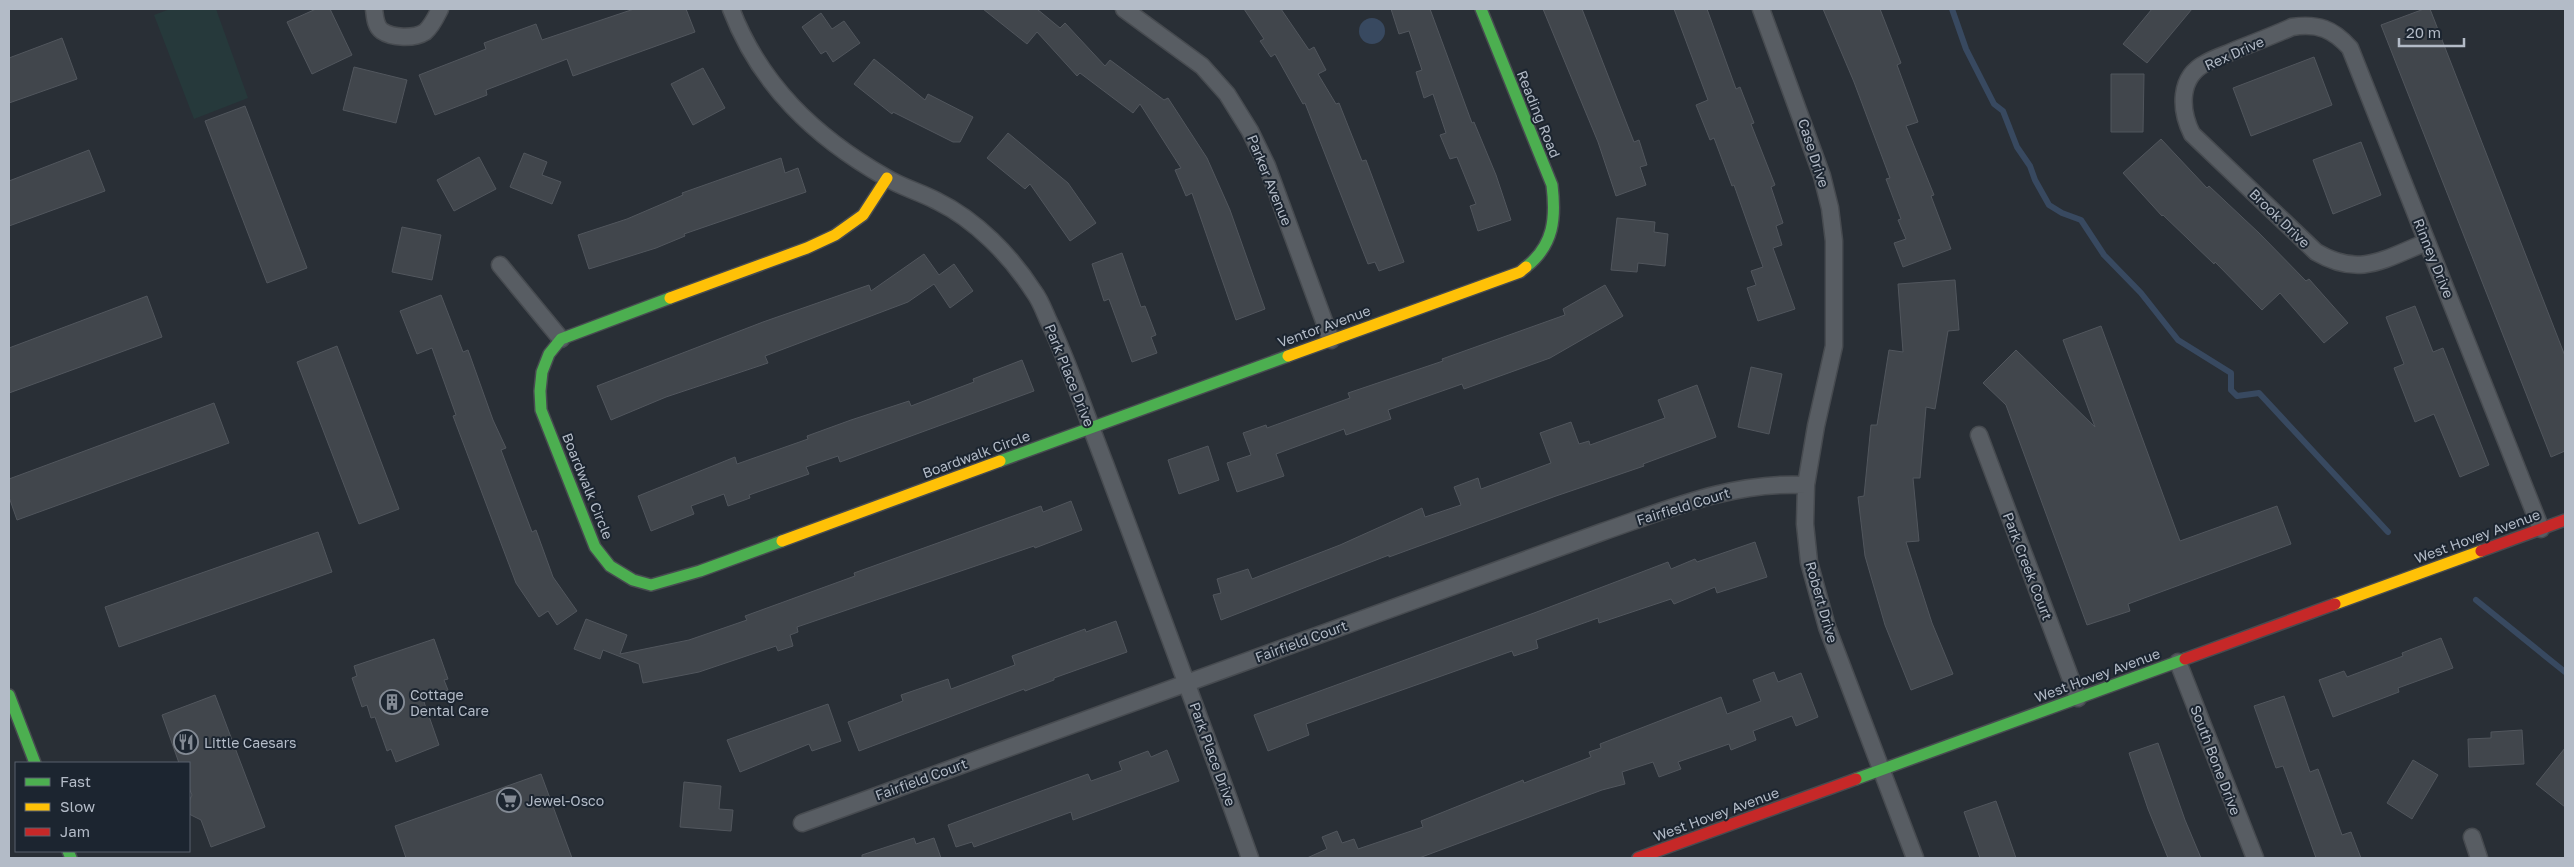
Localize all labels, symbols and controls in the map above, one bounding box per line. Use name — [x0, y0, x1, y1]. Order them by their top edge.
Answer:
scale bar — [2399, 15, 2464, 47]
text: 20 m — [2406, 23, 2441, 41]
street label: Rex Drive — [2202, 32, 2266, 74]
street label: Reading Road — [1514, 68, 1564, 160]
street label: Case Drive — [1795, 117, 1833, 189]
street label: Parker Avenue — [1244, 132, 1296, 228]
street label: Brook Drive — [2246, 185, 2314, 251]
street label: Rinney Drive — [2410, 216, 2458, 300]
street label: Ventor Avenue — [1275, 301, 1373, 351]
street label: Park Place Drive — [1042, 321, 1098, 429]
street label: Boardwalk Circle — [920, 427, 1032, 481]
street label: Boardwalk Circle — [559, 430, 617, 542]
street label: Fairfield Court — [1634, 484, 1732, 528]
street label: West Hovey Avenue — [2412, 505, 2542, 567]
street label: Park Creek Court — [2000, 510, 2056, 622]
street label: Robert Drive — [1802, 559, 1842, 645]
street label: Fairfield Court — [1253, 616, 1349, 666]
street label: West Hovey Avenue — [2032, 644, 2162, 706]
place label: Cottage Dental Care — [410, 686, 489, 719]
building icon: Cottage Dental Care — [379, 689, 405, 715]
street label: Park Place Drive — [1186, 700, 1240, 808]
street label: South Bone Drive — [2187, 703, 2245, 817]
restaurant icon: Little Caesars — [173, 729, 199, 755]
place label: Little Caesars — [204, 734, 297, 751]
street label: Fairfield Court — [873, 754, 969, 804]
legend — [15, 762, 190, 852]
text: Fast — [60, 772, 91, 790]
street label: West Hovey Avenue — [1651, 783, 1781, 845]
supermarket icon: Jewel-Osco — [496, 787, 522, 813]
place label: Jewel-Osco — [526, 792, 604, 809]
text: Slow — [60, 797, 95, 815]
text: Jam — [60, 822, 90, 840]

